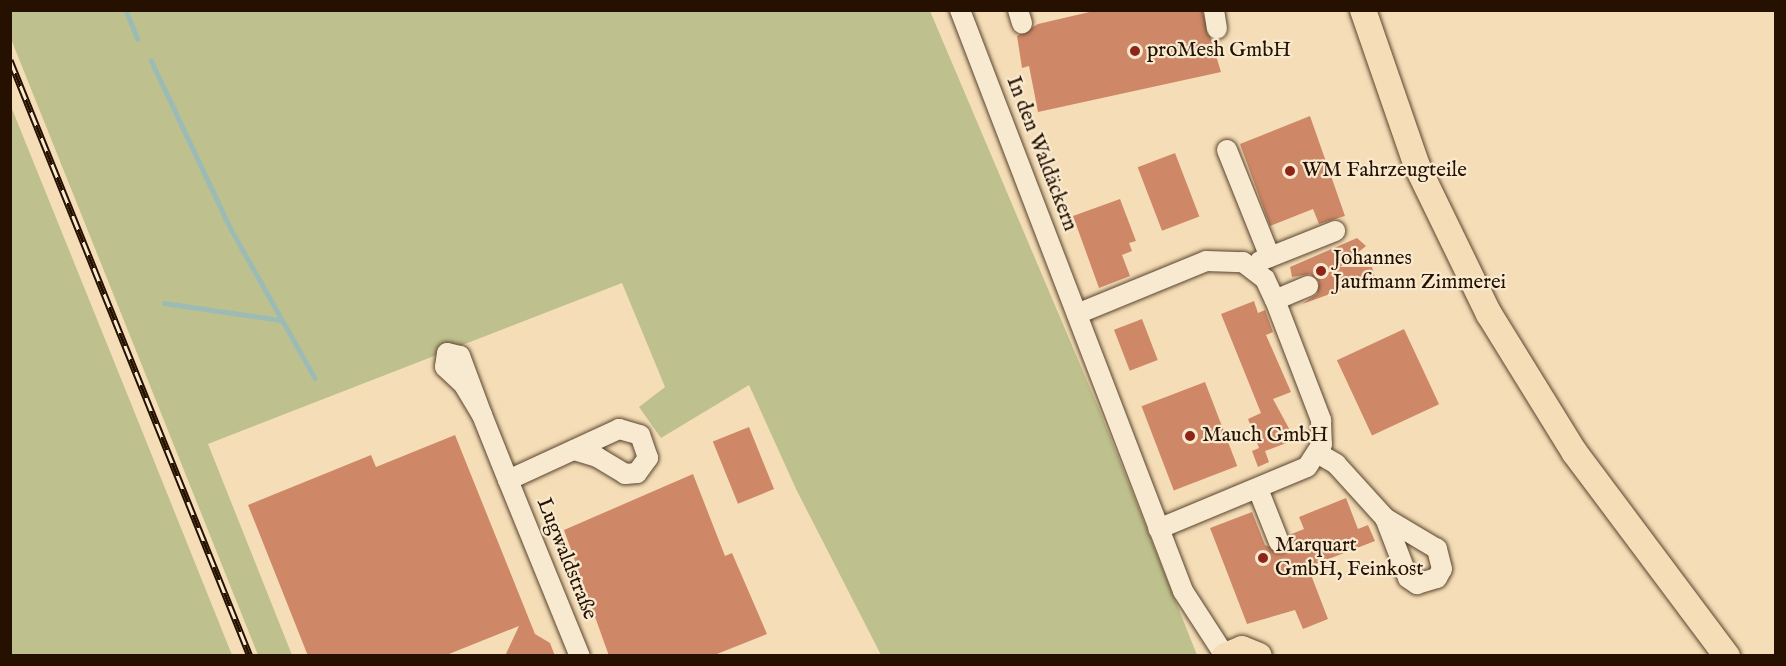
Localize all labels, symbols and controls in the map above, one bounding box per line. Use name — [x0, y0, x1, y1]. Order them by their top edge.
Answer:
place label: proMesh GmbH — [1147, 38, 1291, 64]
marker: proMesh GmbH — [1128, 44, 1142, 58]
street label: In den Waldäckern — [1000, 73, 1082, 235]
place label: WM Fahrzeugteile — [1302, 158, 1467, 184]
marker: WM Fahrzeugteile — [1283, 164, 1297, 178]
place label: Johannes Jaufmann Zimmerei — [1333, 246, 1506, 296]
marker: Johannes Jaufmann Zimmerei — [1314, 264, 1328, 278]
place label: Mauch GmbH — [1202, 423, 1328, 449]
marker: Mauch GmbH — [1183, 429, 1197, 443]
street label: Lugwaldstraße — [530, 494, 602, 624]
place label: Marquart GmbH, Feinkost — [1275, 533, 1424, 583]
marker: Marquart GmbH, Feinkost — [1256, 551, 1270, 565]

